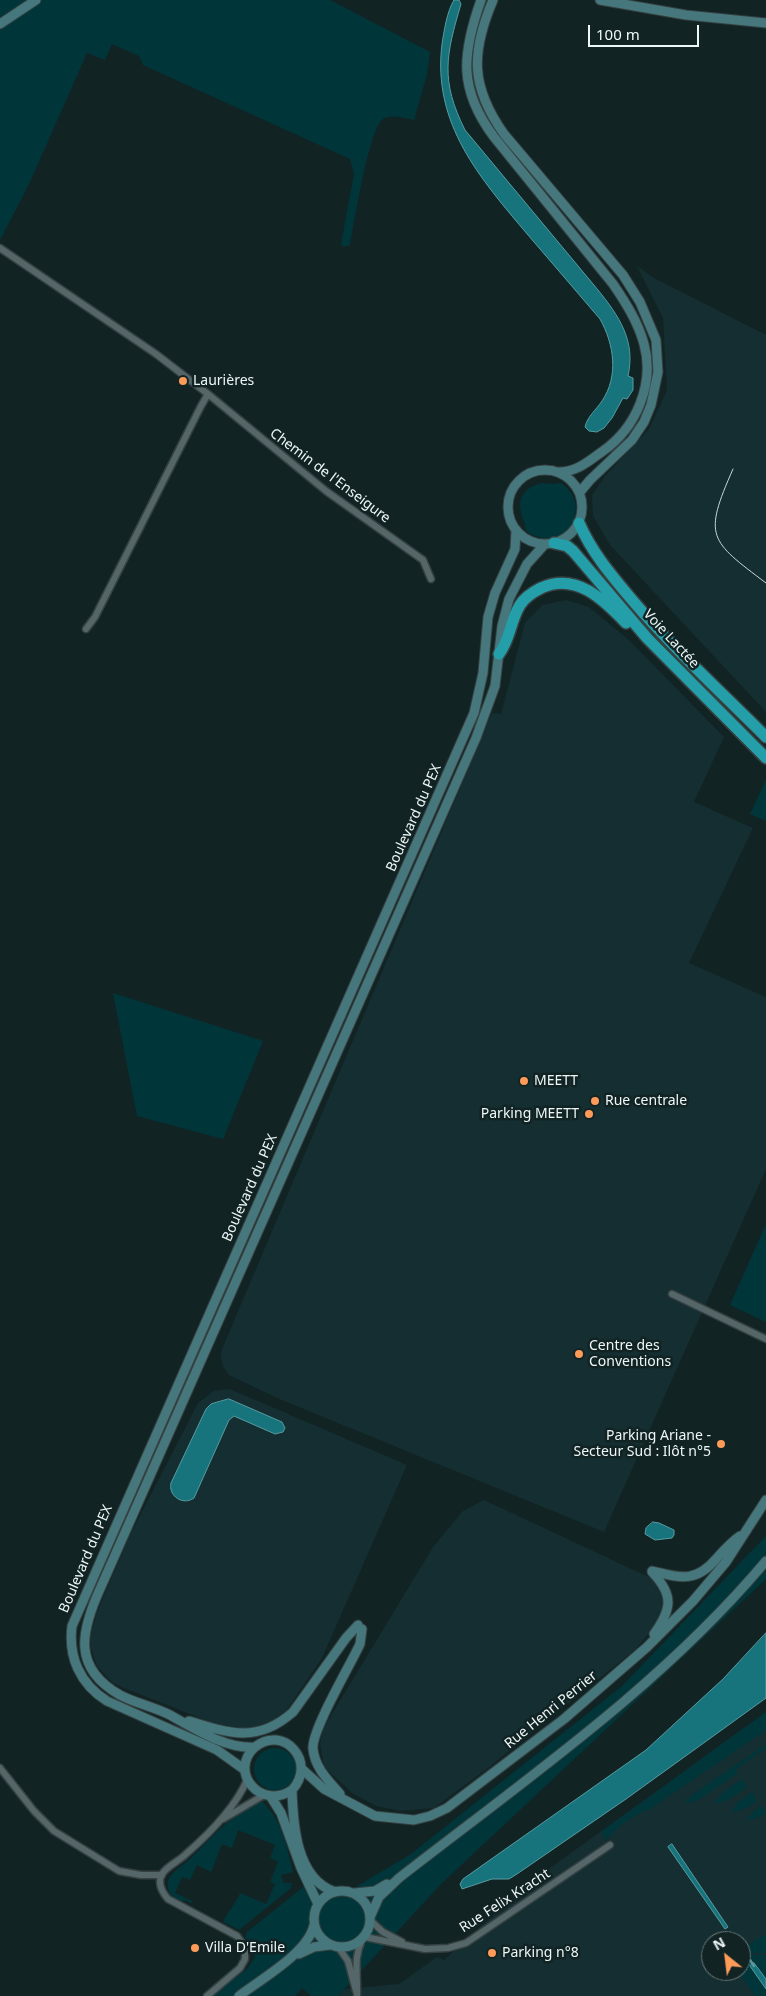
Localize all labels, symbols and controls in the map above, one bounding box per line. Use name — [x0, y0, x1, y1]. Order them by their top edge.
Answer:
scale bar — [591, 15, 702, 47]
text: 100 m — [596, 24, 640, 44]
place label: Laurières — [193, 373, 254, 389]
marker: Laurières — [177, 375, 189, 387]
street label: Chemin de l'Enseigure — [266, 425, 394, 527]
street label: Voie Lactée — [639, 606, 703, 672]
street label: Boulevard du PEX — [383, 762, 445, 874]
place label: MEETT — [534, 1073, 578, 1089]
marker: MEETT — [518, 1075, 530, 1087]
place label: Rue centrale — [605, 1093, 687, 1109]
marker: Rue centrale — [589, 1095, 601, 1107]
place label: Parking MEETT — [481, 1106, 579, 1122]
marker: Parking MEETT — [583, 1108, 595, 1120]
street label: Boulevard du PEX — [219, 1132, 281, 1244]
place label: Centre des Conventions — [589, 1338, 671, 1370]
marker: Centre des Conventions — [573, 1348, 585, 1360]
place label: Parking Ariane - Secteur Sud : Ilôt n°5 — [574, 1428, 711, 1460]
marker: Parking Ariane - Secteur Sud : Ilôt n°5 — [715, 1438, 727, 1450]
street label: Boulevard du PEX — [56, 1503, 116, 1615]
street label: Rue Henri Perrier — [501, 1668, 601, 1752]
street label: Rue Felix Kracht — [456, 1865, 554, 1937]
north arrow — [701, 1931, 751, 1981]
text: N — [709, 1932, 729, 1954]
place label: Villa D'Emile — [205, 1940, 285, 1956]
marker: Villa D'Emile — [189, 1942, 201, 1954]
place label: Parking n°8 — [502, 1945, 579, 1961]
marker: Parking n°8 — [486, 1947, 498, 1959]

